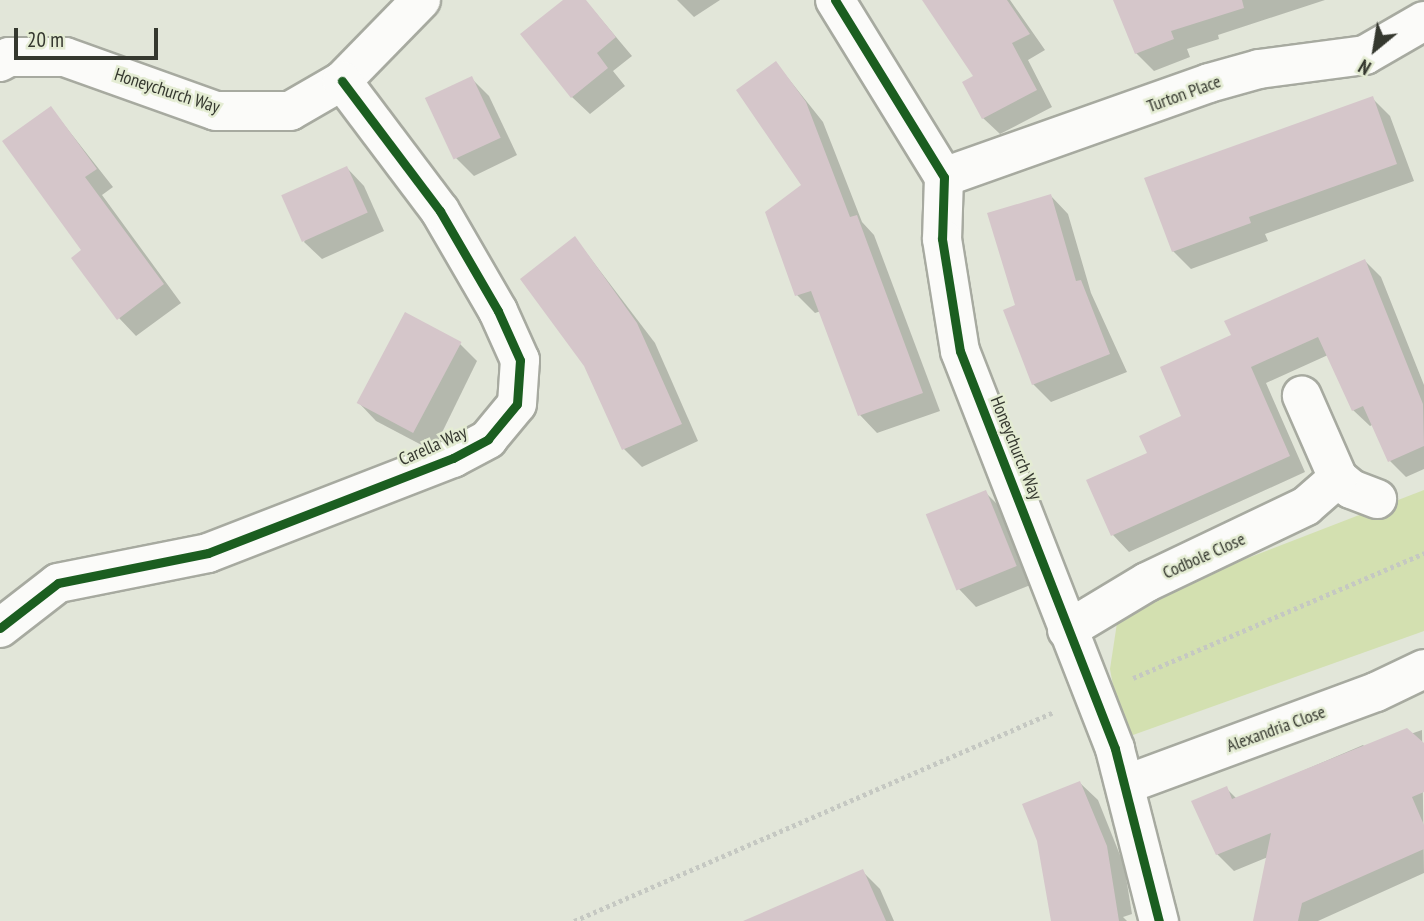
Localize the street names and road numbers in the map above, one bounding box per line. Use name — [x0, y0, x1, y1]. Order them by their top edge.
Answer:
street label: Honeychurch Way — [111, 64, 223, 118]
street label: Turton Place — [1144, 71, 1224, 117]
street label: Honeychurch Way — [985, 393, 1047, 503]
street label: Carella Way — [396, 421, 470, 471]
street label: Codbole Close — [1159, 528, 1249, 584]
street label: Alexandria Close — [1224, 701, 1328, 757]

